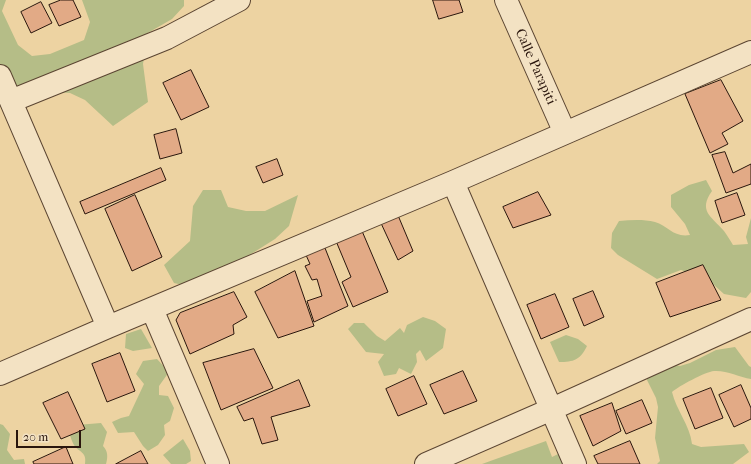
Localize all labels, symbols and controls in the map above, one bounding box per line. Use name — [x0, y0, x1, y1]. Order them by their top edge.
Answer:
street label: Calle Parapiti — [511, 26, 559, 108]
scale bar — [18, 422, 83, 448]
text: 20 m — [23, 430, 48, 444]

